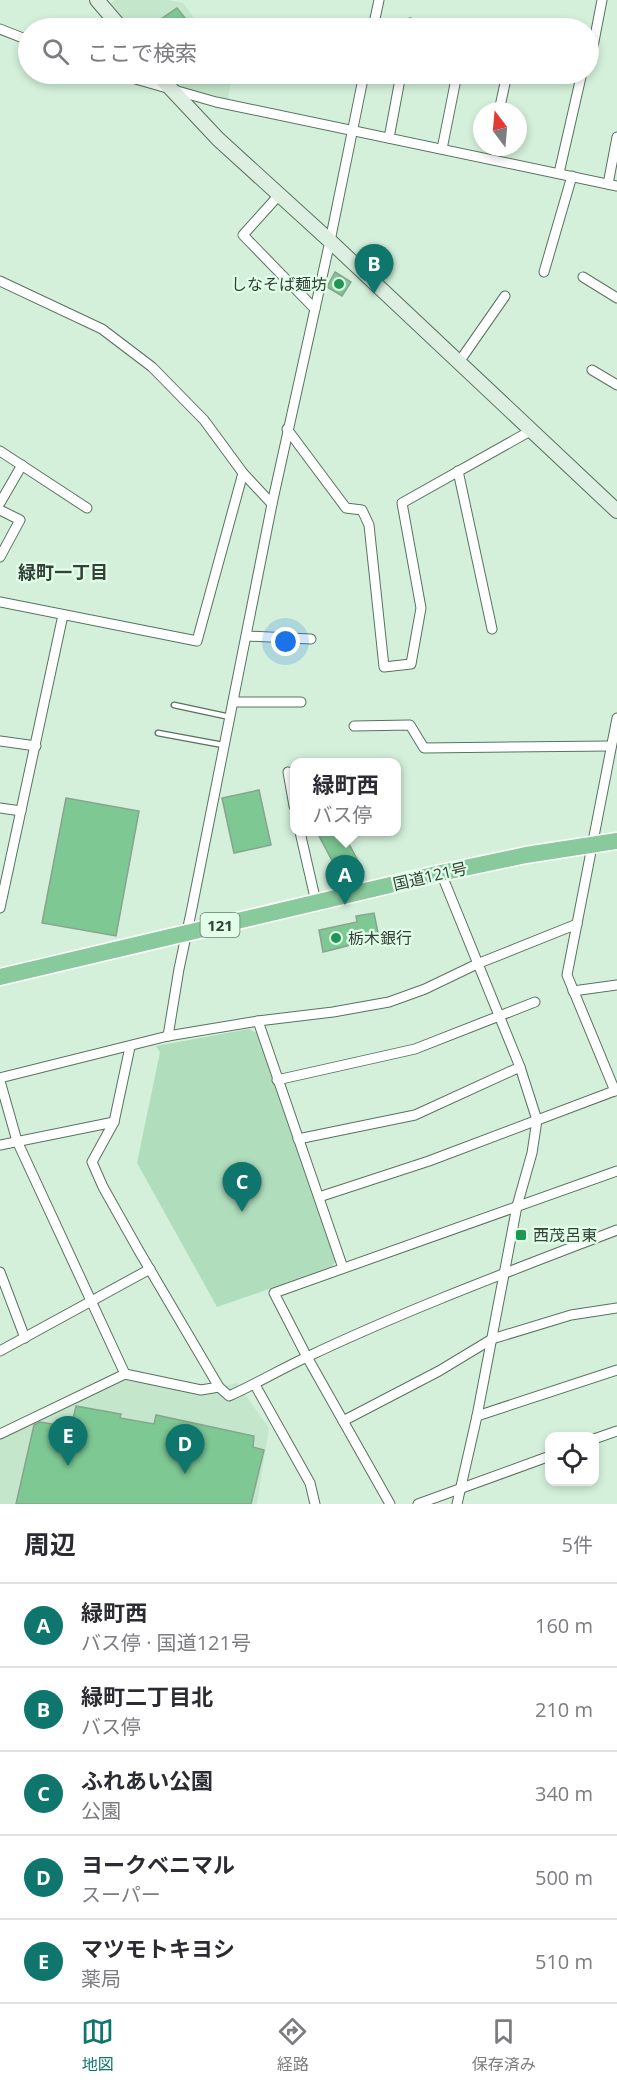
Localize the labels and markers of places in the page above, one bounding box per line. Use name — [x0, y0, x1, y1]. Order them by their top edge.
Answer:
pin: B — [354, 244, 394, 294]
place label: しなそば麺坊 — [231, 273, 327, 295]
marker: しなそば麺坊 — [332, 277, 346, 291]
pin: A — [326, 856, 364, 905]
place label: 栃木銀行 — [348, 927, 412, 949]
marker: 栃木銀行 — [329, 931, 343, 945]
pin: C — [222, 1162, 262, 1212]
place label: 西茂呂東 — [533, 1224, 597, 1246]
marker: 西茂呂東 — [514, 1228, 528, 1242]
pin: E — [48, 1416, 88, 1466]
pin: D — [166, 1424, 204, 1474]

